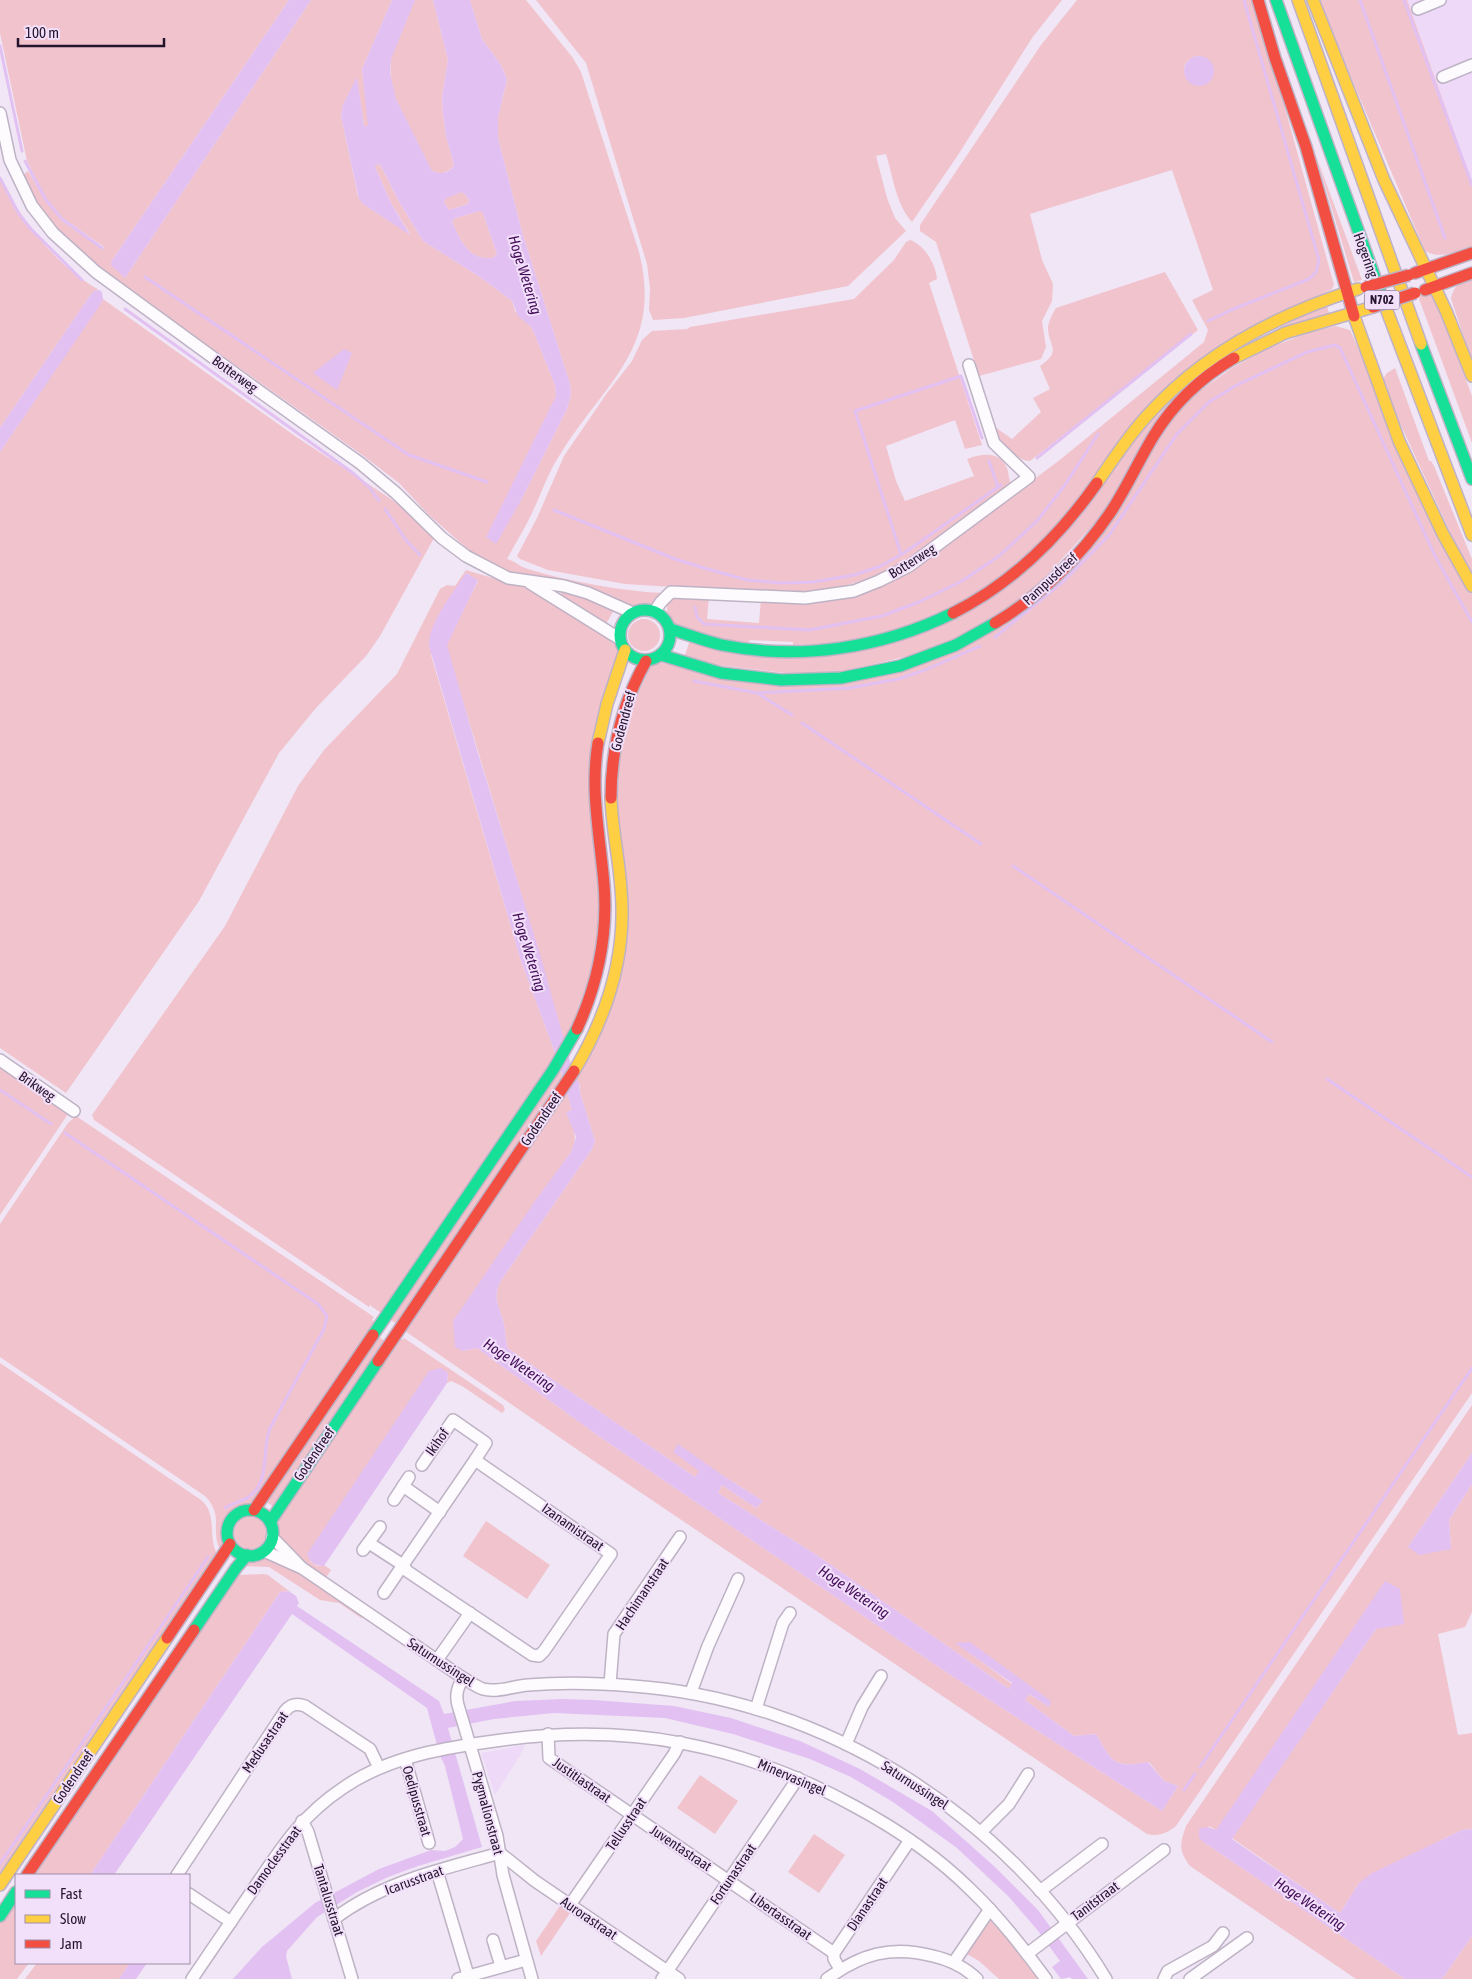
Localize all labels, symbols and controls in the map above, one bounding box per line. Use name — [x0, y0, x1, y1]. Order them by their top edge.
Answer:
scale bar — [18, 15, 164, 47]
text: 100 m — [25, 24, 59, 41]
street label: Hogering — [1350, 230, 1382, 280]
water label: Hoge Wetering — [505, 233, 546, 316]
road number: N702 — [1364, 290, 1400, 310]
street label: Botterweg — [209, 352, 261, 396]
street label: Botterweg — [886, 540, 938, 582]
street label: Pampusdreef — [1019, 550, 1081, 608]
street label: Godendreef — [607, 689, 639, 753]
water label: Hoge Wetering — [509, 910, 550, 993]
street label: Brikweg — [16, 1068, 58, 1104]
street label: Godendreef — [517, 1089, 565, 1149]
water label: Hoge Wetering — [481, 1335, 558, 1395]
street label: Godendreef — [290, 1424, 338, 1484]
street label: Ikihof — [422, 1425, 452, 1459]
street label: Izanamistraat — [539, 1500, 607, 1554]
street label: Hachimanstraat — [612, 1555, 672, 1633]
water label: Hoge Wetering — [816, 1562, 893, 1622]
street label: Saturnussingel — [405, 1634, 478, 1690]
street label: Medusastraat — [239, 1708, 291, 1776]
street label: Godendreef — [49, 1747, 97, 1807]
street label: Justitiastraat — [550, 1754, 614, 1806]
street label: Minervasingel — [755, 1755, 829, 1799]
street label: Saturnussingel — [879, 1757, 952, 1813]
street label: Oedipusstraat — [399, 1764, 435, 1838]
street label: Pygmalionstraat — [469, 1770, 507, 1856]
street label: Tellusstraat — [602, 1794, 650, 1854]
street label: Juventastraat — [647, 1822, 715, 1874]
street label: Damoclesstraat — [244, 1823, 304, 1897]
street label: Fortunastraat — [707, 1841, 759, 1907]
street label: Tantalusstraat — [310, 1862, 348, 1938]
street label: Icarusstraat — [383, 1862, 445, 1898]
legend — [15, 1874, 190, 1964]
street label: Dianastraat — [843, 1874, 891, 1934]
water label: Hoge Wetering — [1272, 1874, 1349, 1934]
street label: Tanitstraat — [1068, 1878, 1122, 1924]
text: Fast — [60, 1885, 82, 1902]
street label: Libertasstraat — [747, 1889, 815, 1943]
street label: Aurorastraat — [558, 1893, 620, 1943]
text: Slow — [60, 1910, 86, 1927]
text: Jam — [60, 1935, 83, 1952]

